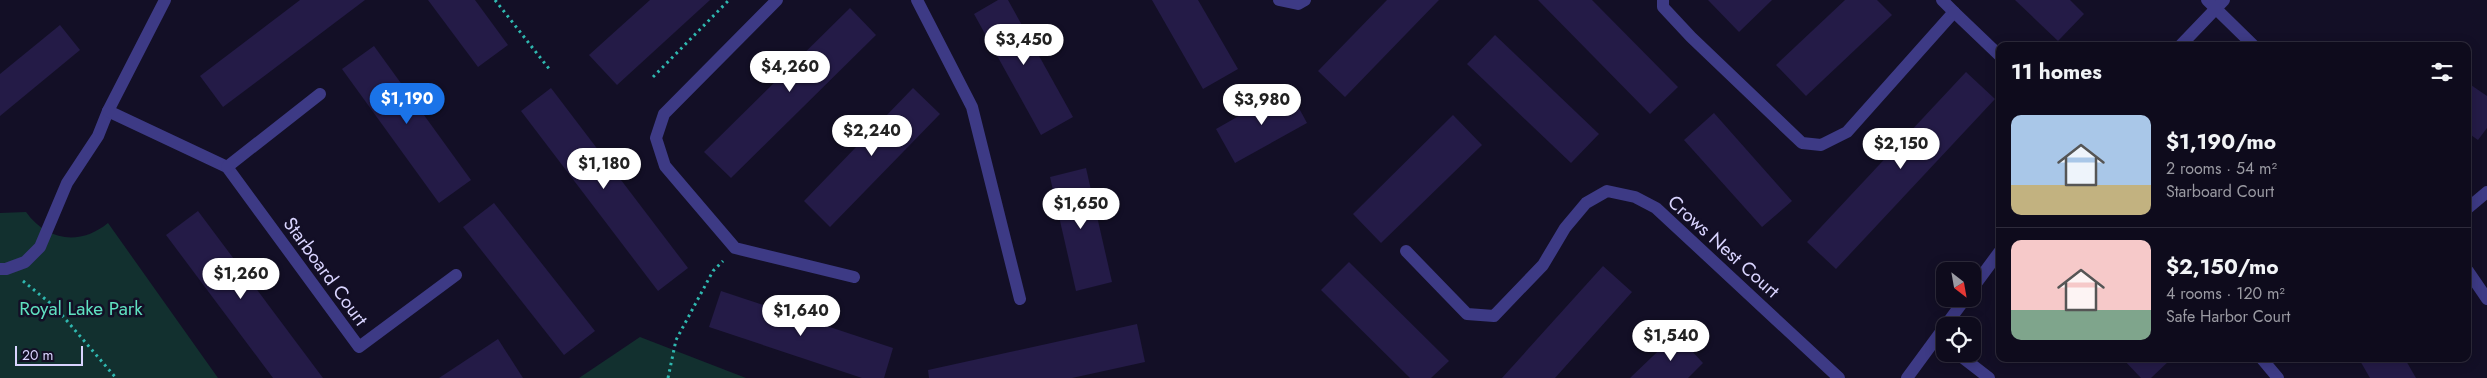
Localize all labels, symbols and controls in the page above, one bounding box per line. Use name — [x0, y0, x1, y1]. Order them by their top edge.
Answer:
pin: $3,450 — [983, 23, 1065, 66]
text: $3,450 — [996, 28, 1052, 51]
pin: $4,260 — [749, 51, 831, 93]
text: $4,260 — [761, 55, 819, 78]
text: 11 homes — [2011, 57, 2102, 87]
icon: filters — [2428, 58, 2456, 86]
pin: $1,190 — [366, 82, 448, 125]
pin: $3,980 — [1221, 84, 1303, 126]
text: $1,190 — [381, 87, 433, 110]
text: $3,980 — [1234, 88, 1290, 111]
pin: $2,240 — [831, 114, 913, 157]
text: $2,240 — [843, 119, 901, 142]
text: $1,190/mo — [2166, 127, 2276, 157]
pin: $2,150 — [1860, 128, 1942, 170]
text: $2,150 — [1874, 132, 1928, 155]
icon: home — [2051, 135, 2111, 195]
pin: $1,180 — [563, 148, 645, 190]
text: $1,180 — [578, 152, 630, 175]
text: 2 rooms · 54 m² — [2166, 157, 2277, 180]
text: Starboard Court — [2166, 180, 2274, 203]
pin: $1,650 — [1040, 188, 1122, 230]
street label: Crows Nest Court — [1662, 189, 1786, 304]
text: $1,650 — [1054, 192, 1108, 215]
street label: Starboard Court — [277, 211, 375, 332]
text: $2,150/mo — [2166, 252, 2279, 282]
pin: $1,260 — [200, 258, 282, 300]
icon: home — [2051, 260, 2111, 320]
text: $1,260 — [213, 262, 269, 285]
north arrow — [1936, 262, 1981, 308]
map controls — [1936, 262, 1981, 362]
text: 4 rooms · 120 m² — [2166, 282, 2285, 305]
pin: $1,640 — [760, 294, 842, 337]
park label: Royal Lake Park — [19, 295, 143, 322]
text: $1,640 — [773, 299, 829, 322]
text: Safe Harbor Court — [2166, 305, 2290, 328]
button: locate — [1936, 317, 1981, 362]
pin: $1,540 — [1630, 320, 1712, 362]
text: $1,540 — [1643, 324, 1699, 347]
scale bar — [15, 343, 82, 366]
text: 20 m — [22, 345, 54, 365]

